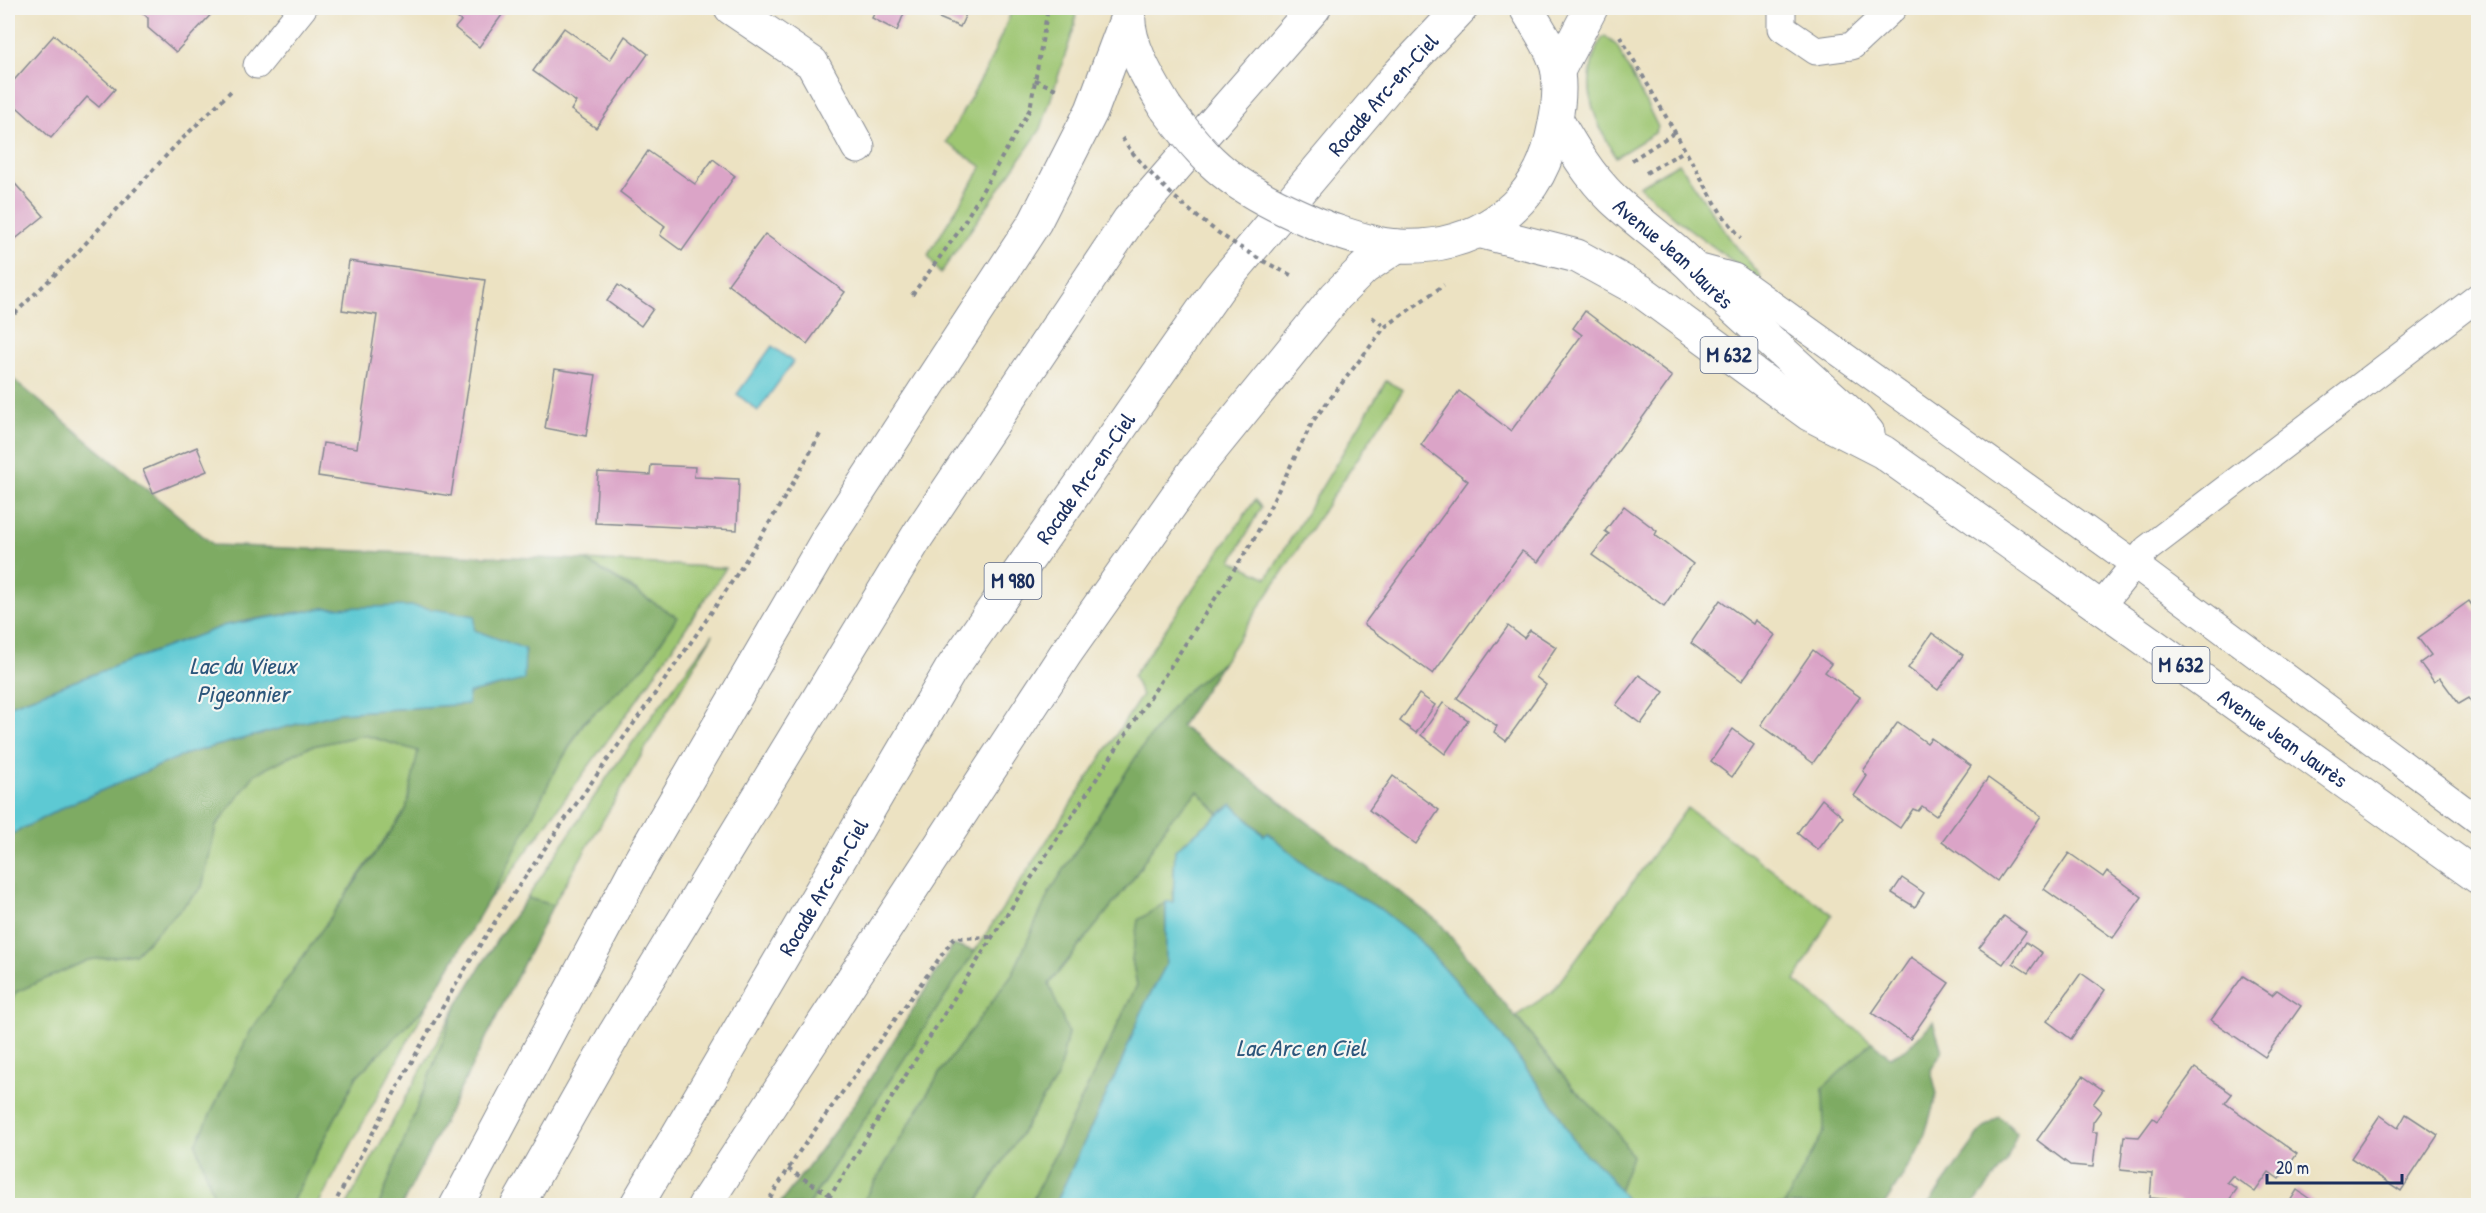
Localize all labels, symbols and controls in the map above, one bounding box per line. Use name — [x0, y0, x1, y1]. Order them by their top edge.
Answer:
street label: Rocade Arc-en-Ciel — [1321, 26, 1445, 162]
street label: Avenue Jean Jaurès — [1607, 191, 1740, 316]
road number: M 632 — [1700, 337, 1758, 373]
street label: Rocade Arc-en-Ciel — [1029, 406, 1142, 550]
road number: M 980 — [984, 563, 1042, 599]
road number: M 632 — [2152, 647, 2210, 683]
water label: Lac du Vieux Pigeonnier — [190, 649, 298, 710]
street label: Avenue Jean Jaurès — [2212, 681, 2354, 794]
street label: Rocade Arc-en-Ciel — [771, 813, 875, 961]
water label: Lac Arc en Ciel — [1236, 1031, 1367, 1063]
scale bar — [2267, 1147, 2402, 1185]
text: 20 m — [2276, 1155, 2309, 1180]

